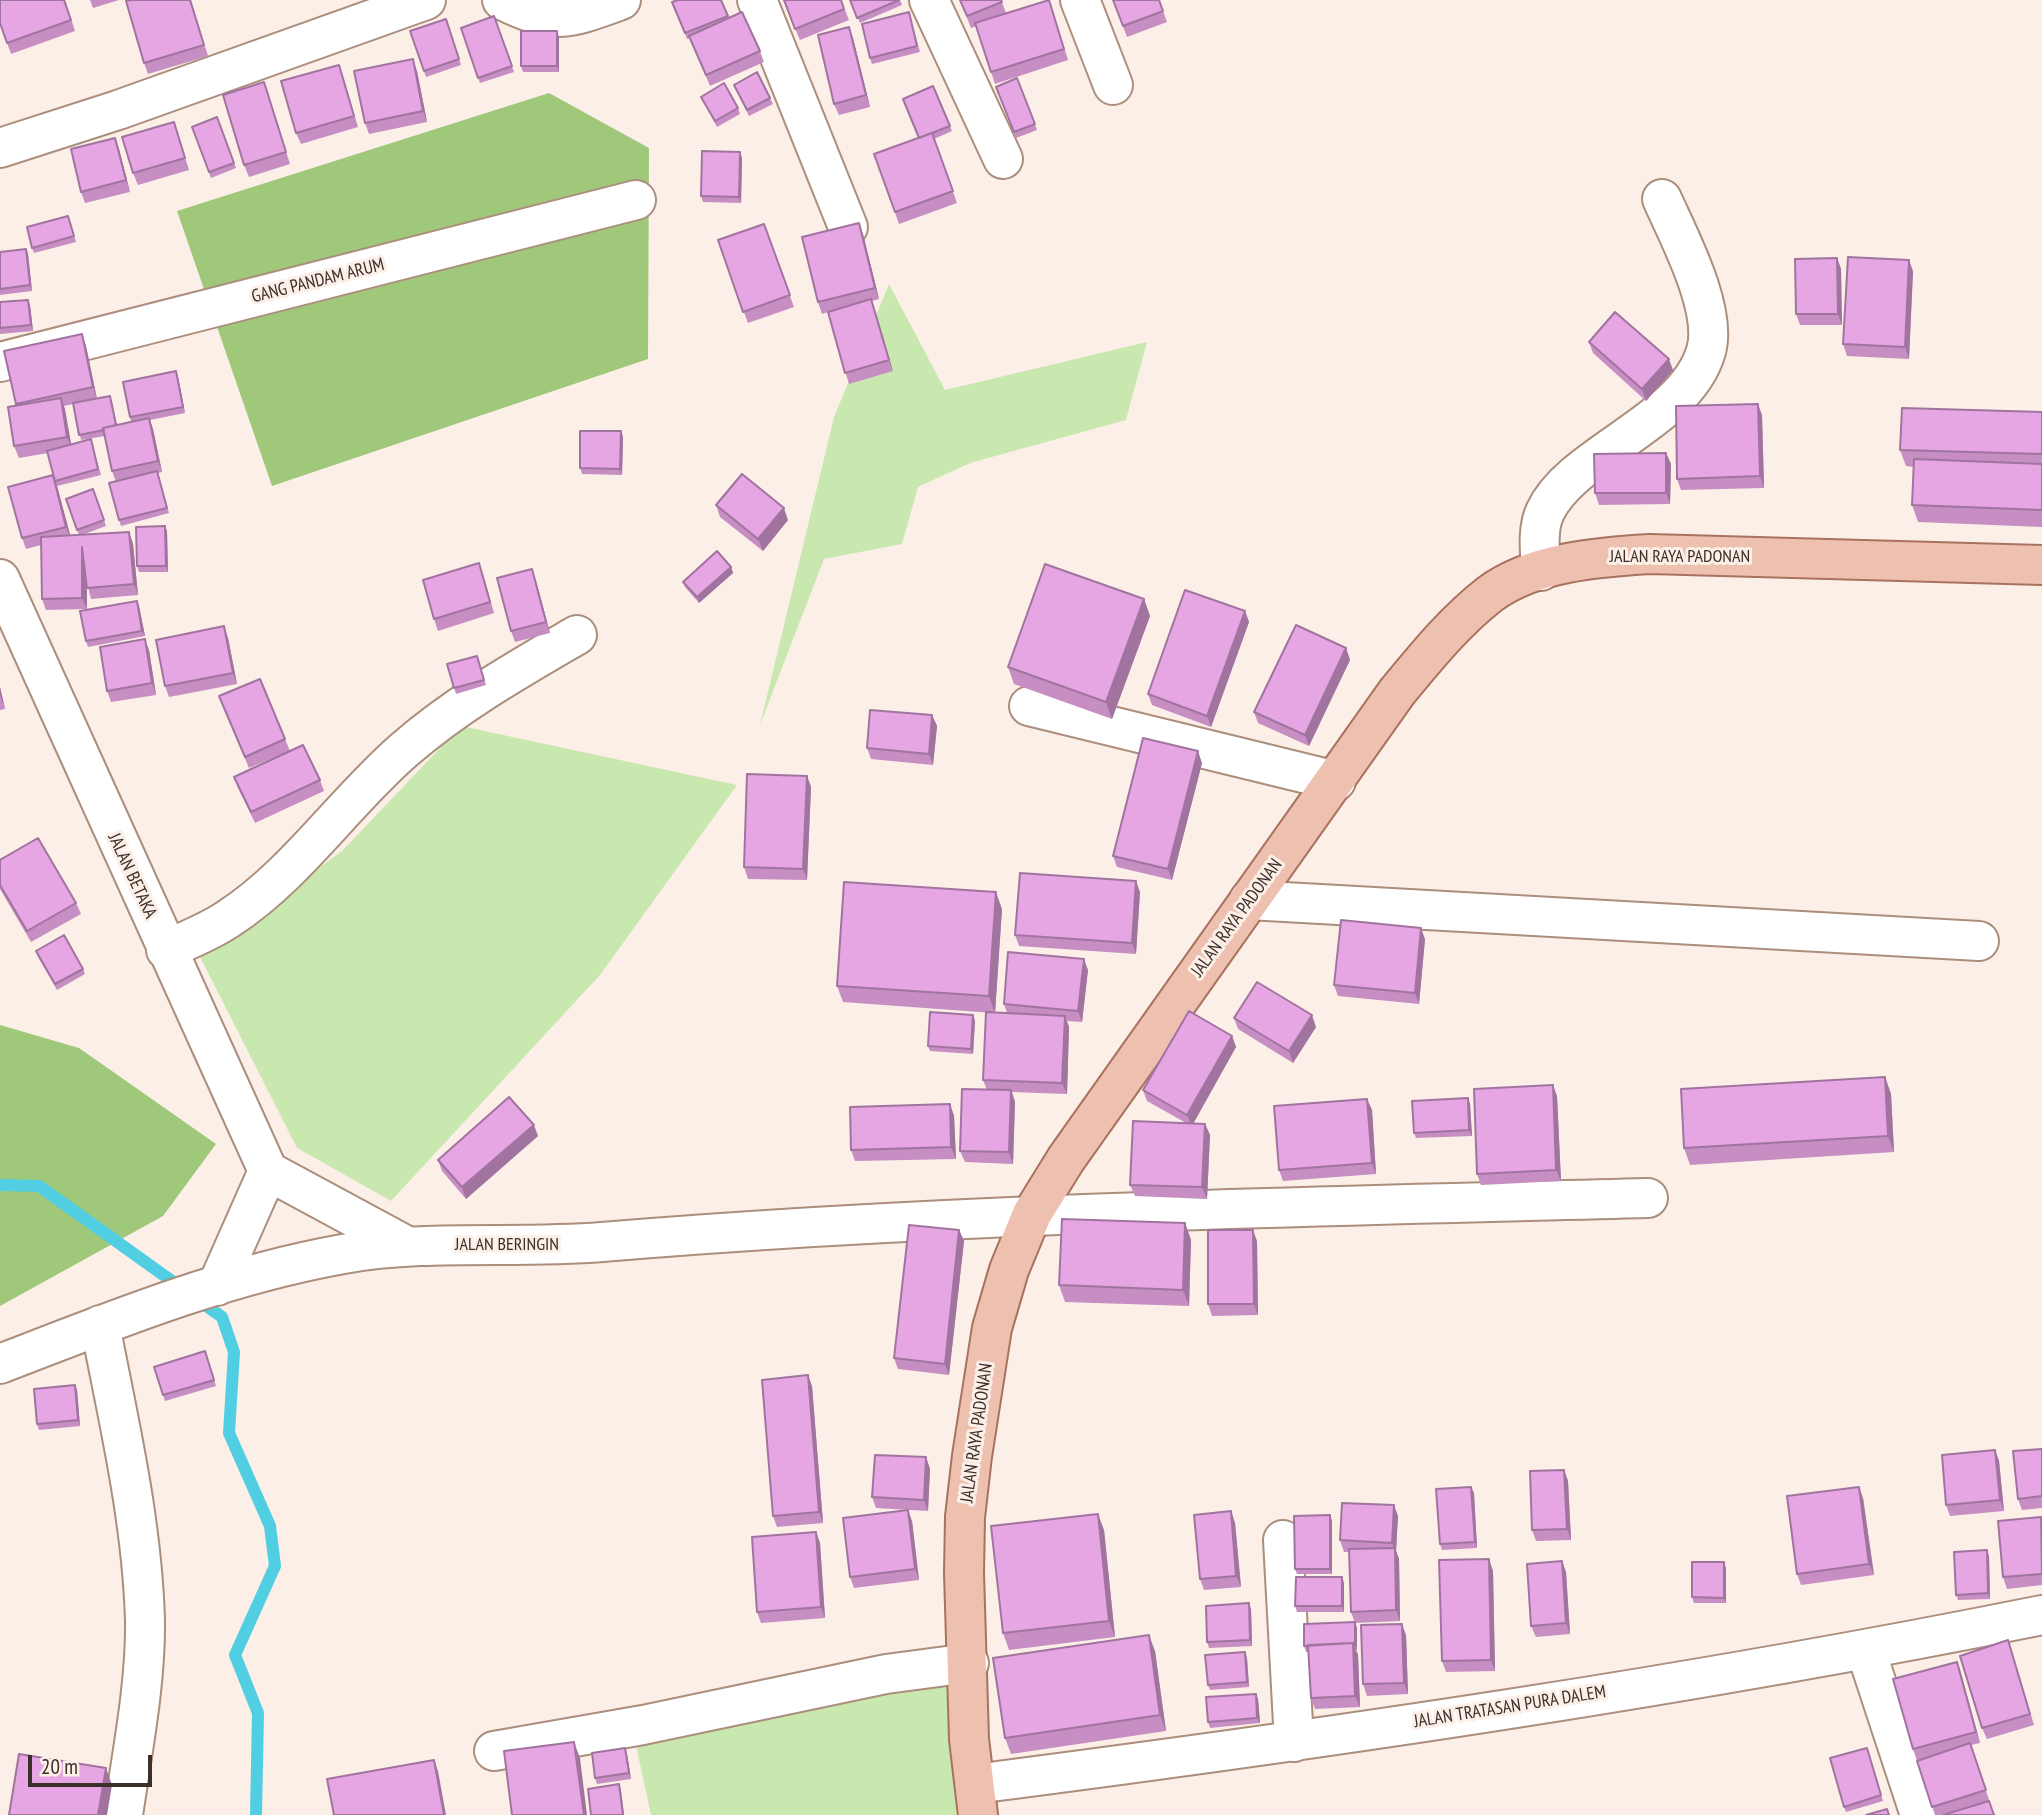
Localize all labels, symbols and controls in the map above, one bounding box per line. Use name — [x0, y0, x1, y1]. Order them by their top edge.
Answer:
street label: GANG PANDAM ARUM — [249, 254, 387, 308]
street label: JALAN RAYA PADONAN — [1610, 546, 1750, 568]
street label: JALAN BETAKA — [103, 830, 161, 922]
street label: JALAN RAYA PADONAN — [1187, 855, 1287, 981]
street label: JALAN BERINGIN — [455, 1234, 559, 1256]
street label: JALAN RAYA PADONAN — [957, 1362, 997, 1504]
street label: JALAN TRATASAN PURA DALEM — [1413, 1681, 1607, 1733]
scale bar — [32, 1742, 156, 1786]
text: 20 m — [41, 1753, 78, 1780]

